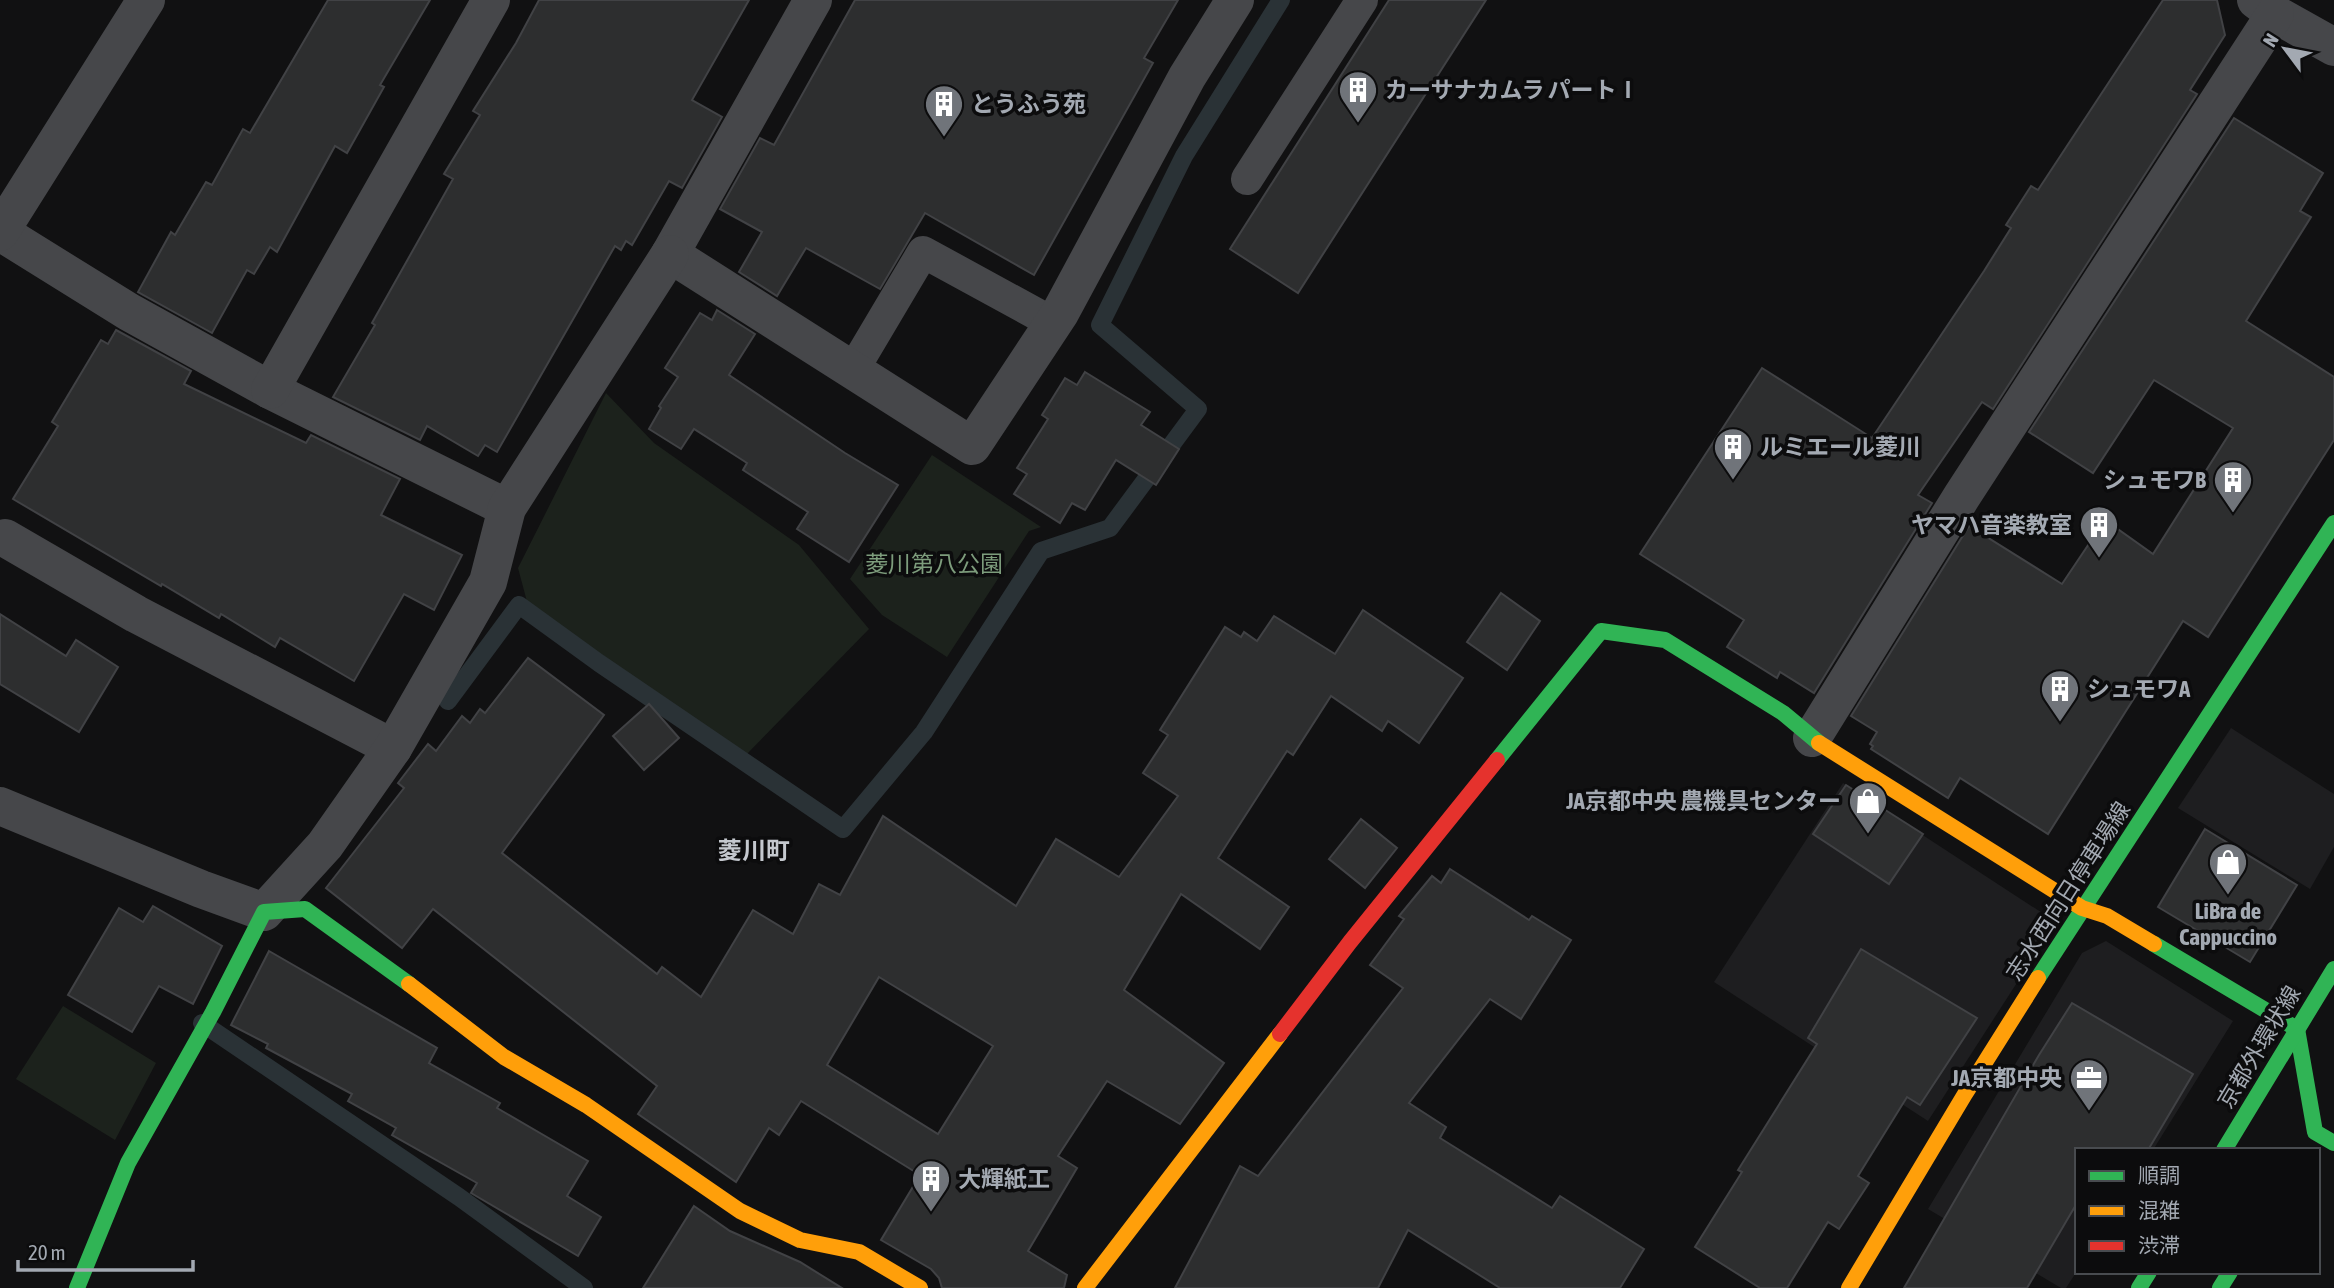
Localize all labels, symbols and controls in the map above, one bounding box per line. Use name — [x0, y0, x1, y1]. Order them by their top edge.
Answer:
north arrow — [2250, 14, 2320, 84]
text: N — [2258, 29, 2283, 51]
building icon: カーサナカムラ パートⅠ — [1337, 69, 1379, 124]
place label: カーサナカムラ パートⅠ — [1385, 77, 1640, 103]
building icon: とうふう苑 — [923, 83, 965, 138]
place label: とうふう苑 — [971, 91, 1086, 117]
building icon: ルミエール菱川 — [1712, 426, 1754, 481]
place label: ルミエール菱川 — [1760, 434, 1921, 460]
building icon: シュモワB — [2212, 459, 2254, 514]
place label: シュモワB — [2103, 467, 2206, 493]
building icon: ヤマハ音楽教室 — [2078, 504, 2120, 559]
place label: ヤマハ音楽教室 — [1911, 512, 2072, 538]
park label: 菱川第八公園 — [865, 551, 1003, 577]
building icon: シュモワA — [2039, 668, 2081, 723]
place label: シュモワA — [2087, 676, 2191, 702]
shop icon: JA京都中央 農機具センター — [1847, 780, 1889, 835]
place label: JA京都中央 農機具センター — [1565, 788, 1841, 814]
street label: 志水西向日停車場線 — [2001, 797, 2135, 985]
district label: 菱川町 — [718, 837, 790, 864]
shop icon: LiBra de Cappuccino — [2207, 841, 2249, 896]
place label: LiBra de Cappuccino — [2179, 898, 2277, 950]
street label: 京都外環状線 — [2212, 981, 2306, 1113]
office icon: JA京都中央 — [2068, 1057, 2110, 1112]
place label: JA京都中央 — [1950, 1065, 2062, 1091]
legend — [2075, 1148, 2320, 1274]
building icon: 大輝紙工 — [910, 1158, 952, 1213]
text: 順調 — [2138, 1163, 2180, 1187]
place label: 大輝紙工 — [958, 1166, 1050, 1192]
text: 混雑 — [2138, 1198, 2180, 1222]
scale bar — [18, 1228, 192, 1272]
text: 渋滞 — [2138, 1233, 2180, 1257]
text: 20 m — [28, 1240, 66, 1264]

